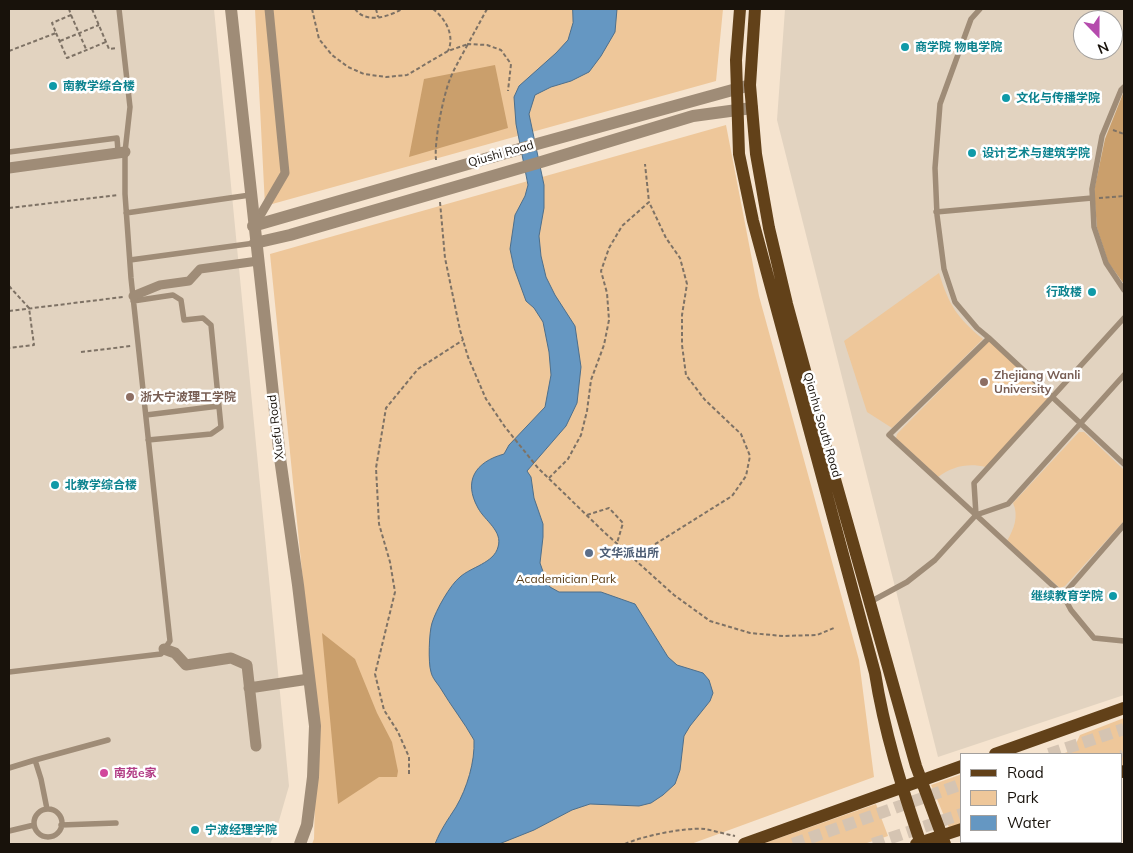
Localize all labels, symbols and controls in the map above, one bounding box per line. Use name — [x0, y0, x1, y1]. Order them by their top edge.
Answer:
north arrow — [1073, 10, 1123, 60]
text: N — [1095, 38, 1112, 58]
place label: 商学院 物电学院 — [915, 40, 1002, 54]
marker: 商学院 物电学院 — [899, 41, 911, 53]
place label: 南教学综合楼 — [63, 79, 135, 93]
marker: 南教学综合楼 — [47, 80, 59, 92]
place label: 文化与传播学院 — [1016, 91, 1100, 105]
marker: 文化与传播学院 — [1000, 92, 1012, 104]
street label: Qiushi Road — [467, 138, 535, 170]
place label: 设计艺术与建筑学院 — [982, 146, 1090, 160]
marker: 设计艺术与建筑学院 — [966, 147, 978, 159]
place label: 行政楼 — [1046, 285, 1082, 299]
marker: 行政楼 — [1086, 286, 1098, 298]
place label: Zhejiang Wanli University — [994, 368, 1080, 396]
street label: Qianhu South Road — [800, 371, 844, 479]
marker: Zhejiang Wanli University — [978, 376, 990, 388]
place label: 浙大宁波理工学院 — [140, 390, 236, 404]
marker: 浙大宁波理工学院 — [124, 391, 136, 403]
street label: Xuefu Road — [265, 394, 287, 460]
place label: 北教学综合楼 — [65, 478, 137, 492]
marker: 北教学综合楼 — [49, 479, 61, 491]
place label: 文华派出所 — [599, 546, 659, 560]
marker: 文华派出所 — [583, 547, 595, 559]
park label: Academician Park — [516, 572, 616, 586]
place label: 继续教育学院 — [1031, 589, 1103, 603]
marker: 继续教育学院 — [1107, 590, 1119, 602]
legend — [960, 753, 1123, 843]
text: Road — [1007, 763, 1044, 782]
place label: 南苑e家 — [114, 766, 157, 780]
marker: 南苑e家 — [98, 767, 110, 779]
text: Park — [1007, 788, 1039, 807]
text: Water — [1007, 813, 1051, 832]
place label: 宁波经理学院 — [205, 823, 277, 837]
marker: 宁波经理学院 — [189, 824, 201, 836]

